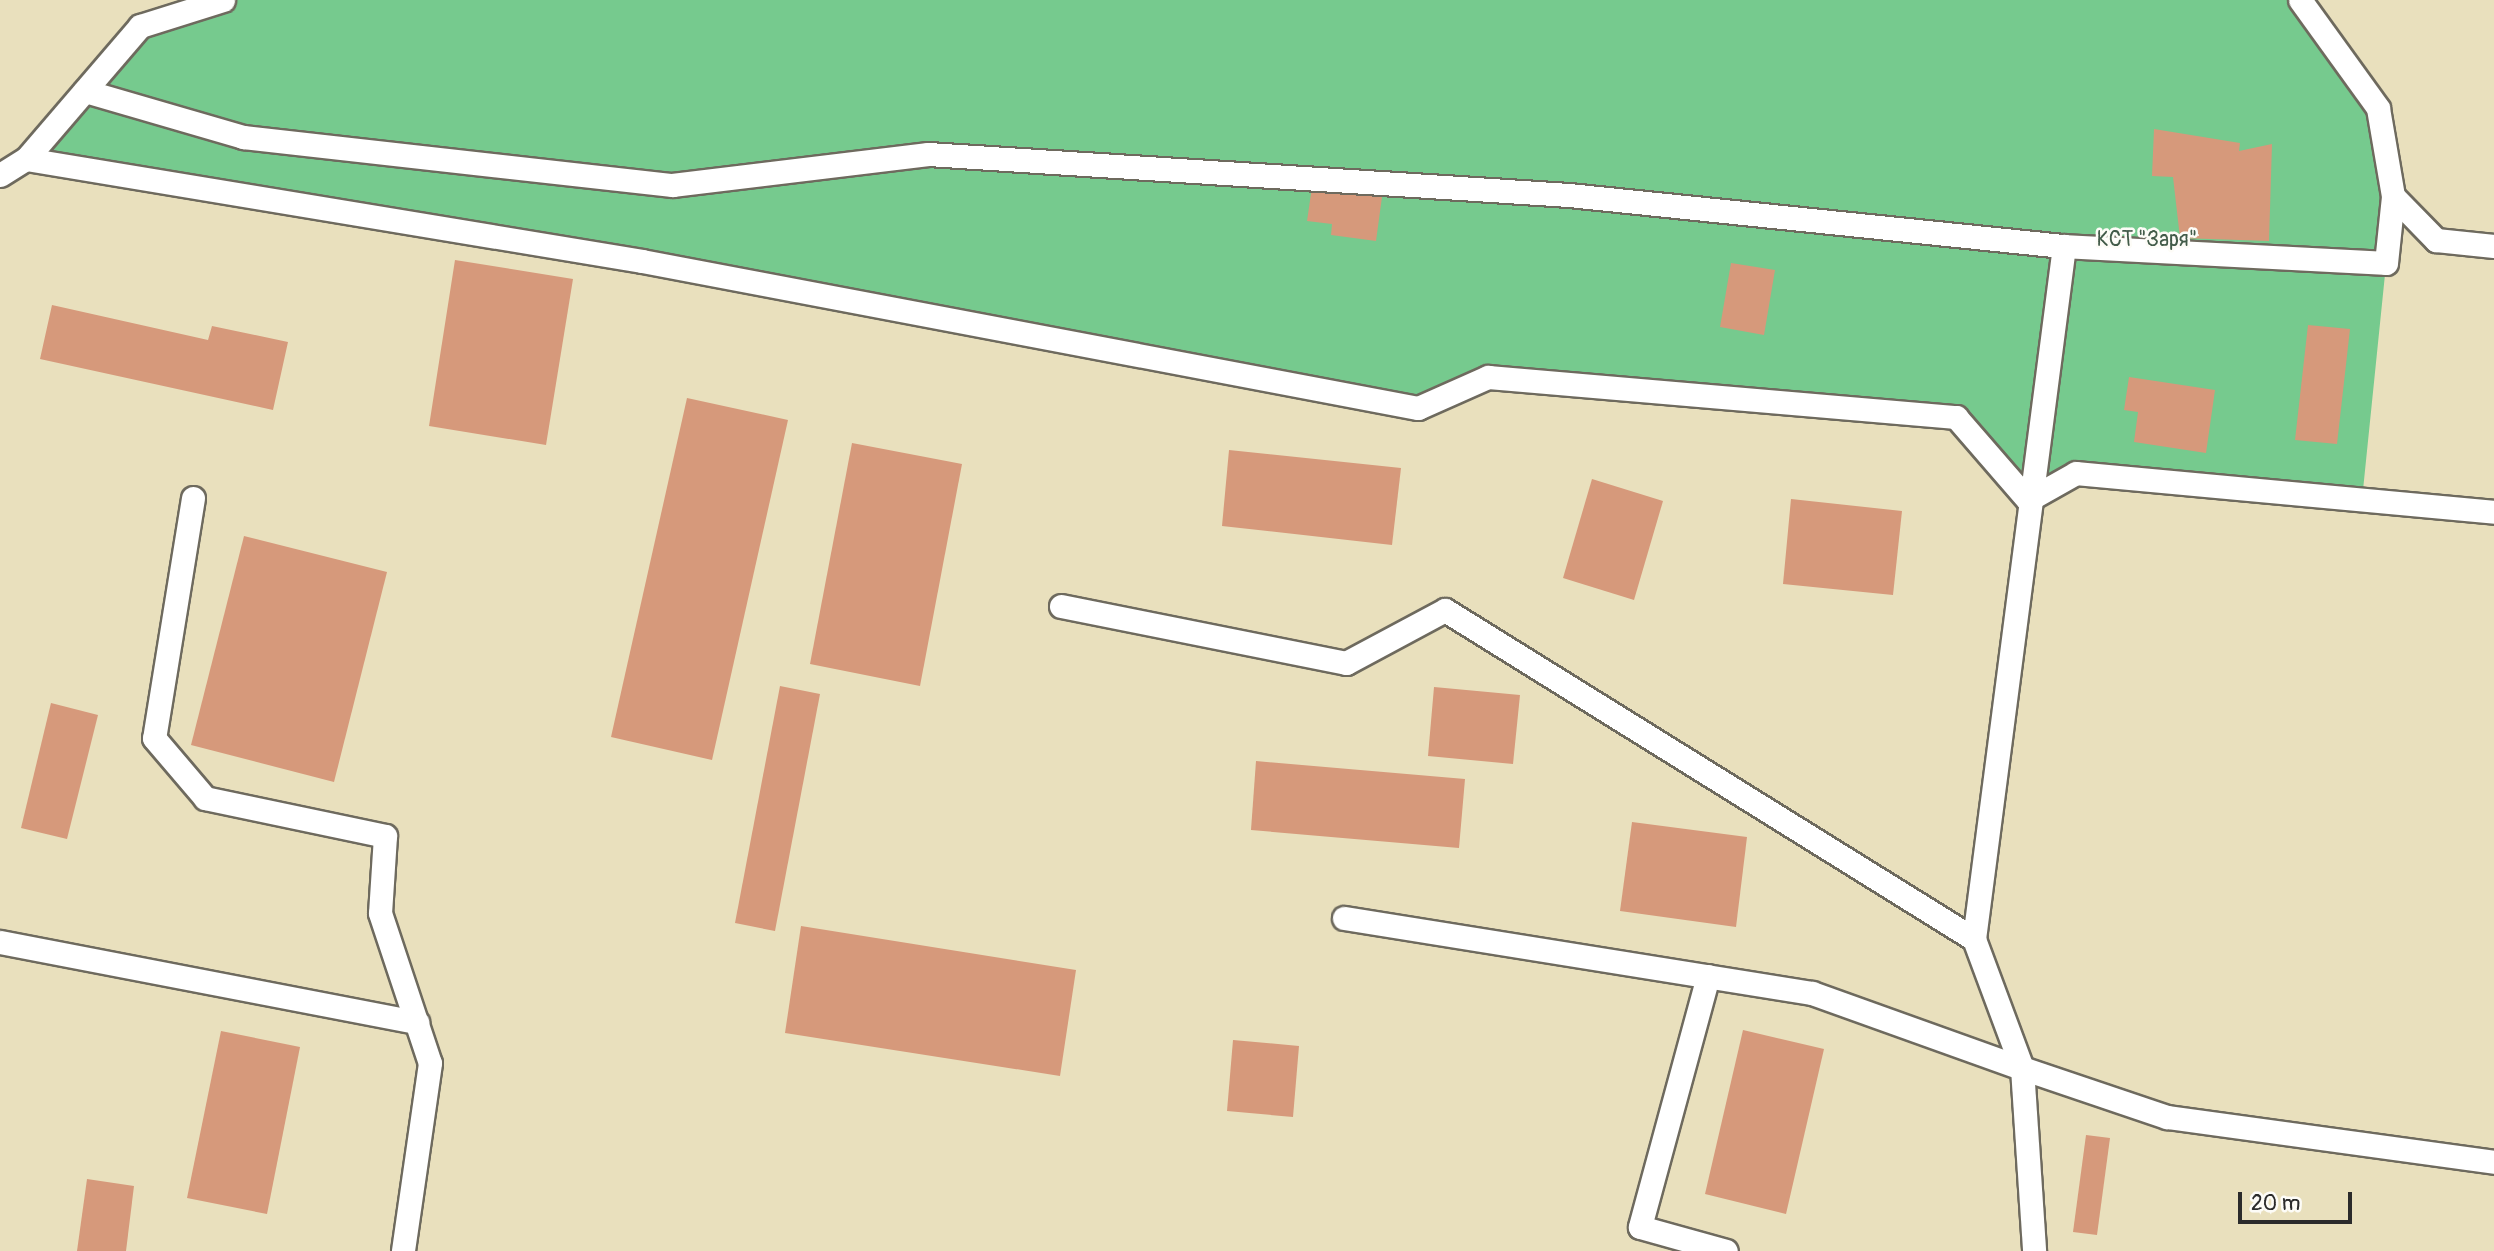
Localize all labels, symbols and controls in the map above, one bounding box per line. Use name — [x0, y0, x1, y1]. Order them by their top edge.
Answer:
park label: КСТ "Заря" — [2097, 227, 2197, 253]
scale bar — [2242, 1178, 2356, 1222]
text: 20 m — [2251, 1190, 2300, 1217]

